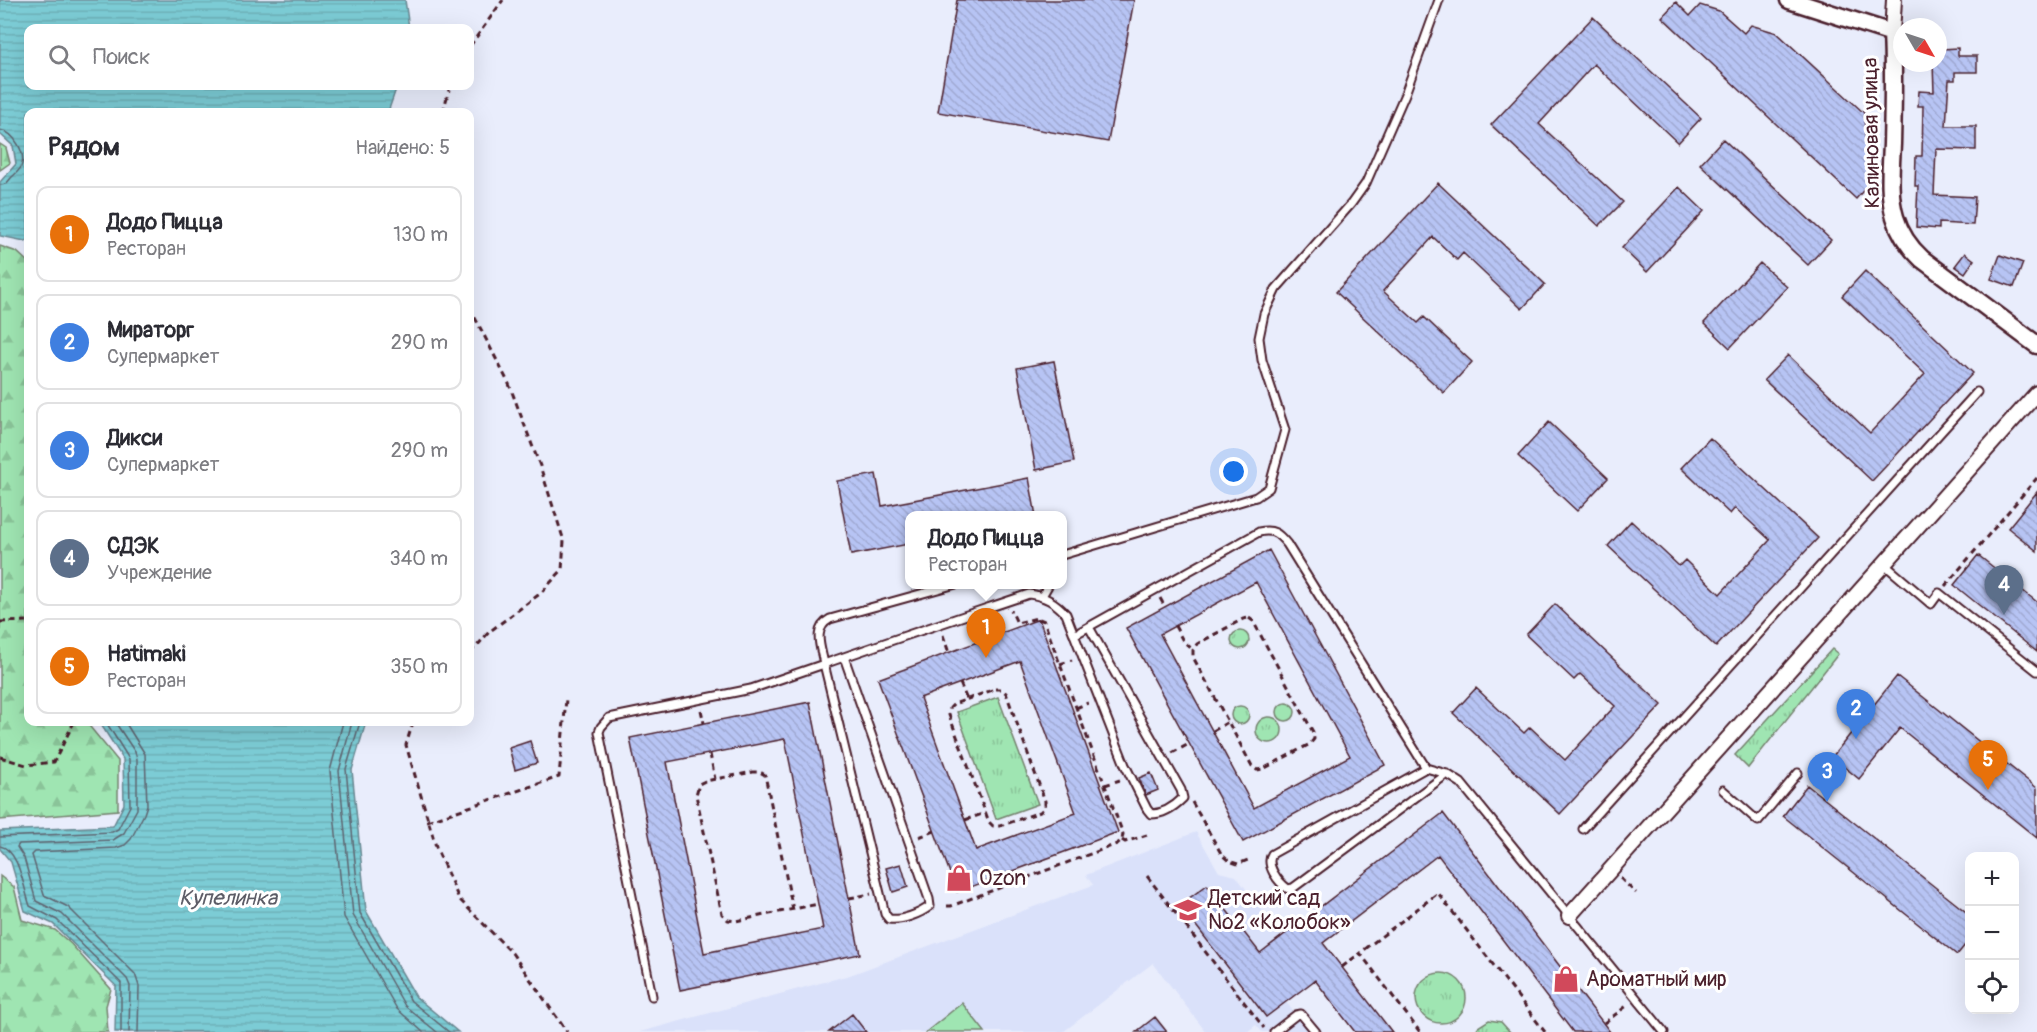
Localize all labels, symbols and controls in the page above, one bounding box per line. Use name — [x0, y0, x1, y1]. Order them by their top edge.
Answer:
north arrow — [1893, 18, 1947, 72]
search box — [24, 24, 474, 90]
icon: search — [45, 41, 78, 74]
text: Поиск — [93, 43, 150, 71]
street label: Калиновая улица — [1857, 57, 1886, 209]
text: Рядом — [48, 131, 120, 163]
text: Найдено: 5 — [355, 135, 450, 160]
text: Додо Пицца — [107, 208, 223, 236]
text: 1 — [66, 222, 73, 247]
text: 130 m — [393, 222, 448, 247]
text: Ресторан — [107, 236, 186, 261]
text: Мираторг — [107, 316, 194, 344]
text: 2 — [64, 330, 75, 355]
text: 290 m — [391, 330, 448, 355]
text: Супермаркет — [107, 344, 219, 369]
text: Дикси — [107, 424, 162, 452]
text: 3 — [64, 438, 75, 463]
text: 290 m — [391, 438, 448, 463]
text: Супермаркет — [107, 452, 219, 477]
your location — [1219, 457, 1248, 486]
popup — [905, 511, 1067, 589]
text: Додо Пицца — [928, 524, 1044, 552]
text: СДЭК — [107, 532, 160, 560]
text: 4 — [64, 546, 75, 571]
text: 340 m — [389, 546, 448, 571]
text: Ресторан — [928, 552, 1007, 577]
text: Учреждение — [107, 560, 212, 585]
pin: 4 — [1984, 566, 2024, 615]
pin: 1 — [966, 608, 1006, 658]
text: Hatimaki — [107, 640, 186, 668]
text: 5 — [64, 654, 75, 679]
text: 350 m — [390, 654, 448, 679]
text: Ресторан — [107, 668, 186, 693]
pin: 2 — [1836, 690, 1876, 739]
pin: 5 — [1968, 740, 2008, 790]
pin: 3 — [1808, 752, 1846, 802]
map controls — [1965, 852, 2019, 1014]
button: + — [1965, 852, 2019, 906]
shop icon: Ozon — [944, 863, 974, 893]
place label: Ozon — [979, 865, 1026, 892]
water label: Купелинка — [179, 884, 279, 912]
place label: Детский сад №2 «Колобок» — [1207, 885, 1351, 936]
school or university icon: Детский сад №2 «Колобок» — [1173, 895, 1203, 925]
button: − — [1965, 906, 2019, 960]
button: locate — [1965, 960, 2019, 1014]
shop icon: Ароматный мир — [1551, 964, 1581, 994]
place label: Ароматный мир — [1586, 966, 1727, 993]

